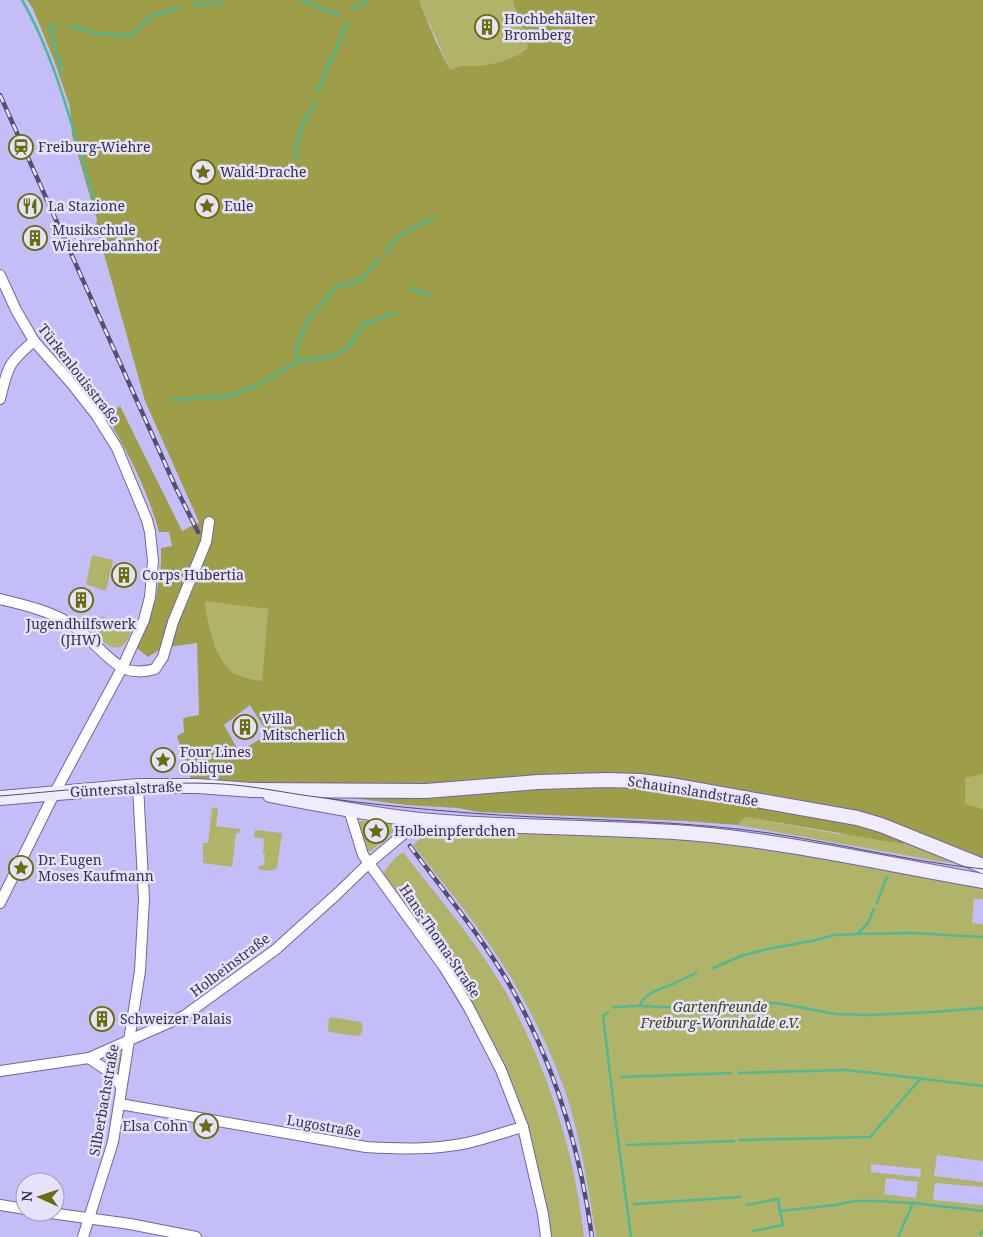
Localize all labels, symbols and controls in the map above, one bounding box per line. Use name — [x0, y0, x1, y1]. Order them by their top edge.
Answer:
place label: Hochbehälter Bromberg — [504, 9, 596, 44]
building icon: Hochbehälter Bromberg — [474, 14, 500, 40]
station icon: Freiburg-Wiehre — [8, 134, 34, 160]
place label: Freiburg-Wiehre — [38, 137, 150, 156]
place icon: Wald-Drache — [190, 159, 216, 185]
place label: Wald-Drache — [220, 162, 306, 181]
restaurant icon: La Stazione — [17, 193, 43, 219]
place icon: Eule — [194, 193, 220, 219]
place label: La Stazione — [48, 196, 125, 215]
place label: Eule — [224, 196, 253, 215]
place label: Musikschule Wiehrebahnhof — [52, 220, 160, 255]
building icon: Musikschule Wiehrebahnhof — [22, 225, 48, 251]
street label: Türkenlouisstraße — [34, 320, 125, 428]
building icon: Corps Hubertia — [111, 562, 137, 588]
place label: Corps Hubertia — [142, 565, 244, 584]
building icon: Jugendhilfswerk (JHW) — [68, 587, 94, 613]
place label: Jugendhilfswerk (JHW) — [25, 614, 137, 649]
place label: Villa Mitscherlich — [262, 709, 345, 744]
building icon: Villa Mitscherlich — [232, 714, 258, 740]
place label: Four Lines Oblique — [180, 742, 251, 777]
place icon: Four Lines Oblique — [150, 747, 176, 773]
street label: Schauinslandstraße — [626, 771, 760, 810]
street label: Günterstalstraße — [69, 776, 183, 801]
place icon: Holbeinpferdchen — [363, 818, 389, 844]
place label: Holbeinpferdchen — [394, 821, 516, 840]
place label: Dr. Eugen Moses Kaufmann — [38, 850, 154, 885]
place icon: Dr. Eugen Moses Kaufmann — [8, 855, 34, 881]
street label: Hans-Thoma-Straße — [395, 880, 485, 1001]
street label: Holbeinstraße — [186, 928, 273, 1001]
park label: Gartenfreunde Freiburg-Wonnhalde e.V. — [640, 997, 799, 1032]
building icon: Schweizer Palais — [89, 1006, 115, 1032]
place label: Schweizer Palais — [120, 1009, 232, 1028]
street label: Silberbachstraße — [84, 1042, 123, 1157]
street label: Lugostraße — [285, 1110, 363, 1141]
place icon: Elsa Cohn — [193, 1113, 219, 1139]
place label: Elsa Cohn — [123, 1116, 188, 1135]
north arrow — [15, 1172, 65, 1222]
text: N — [17, 1190, 36, 1202]

